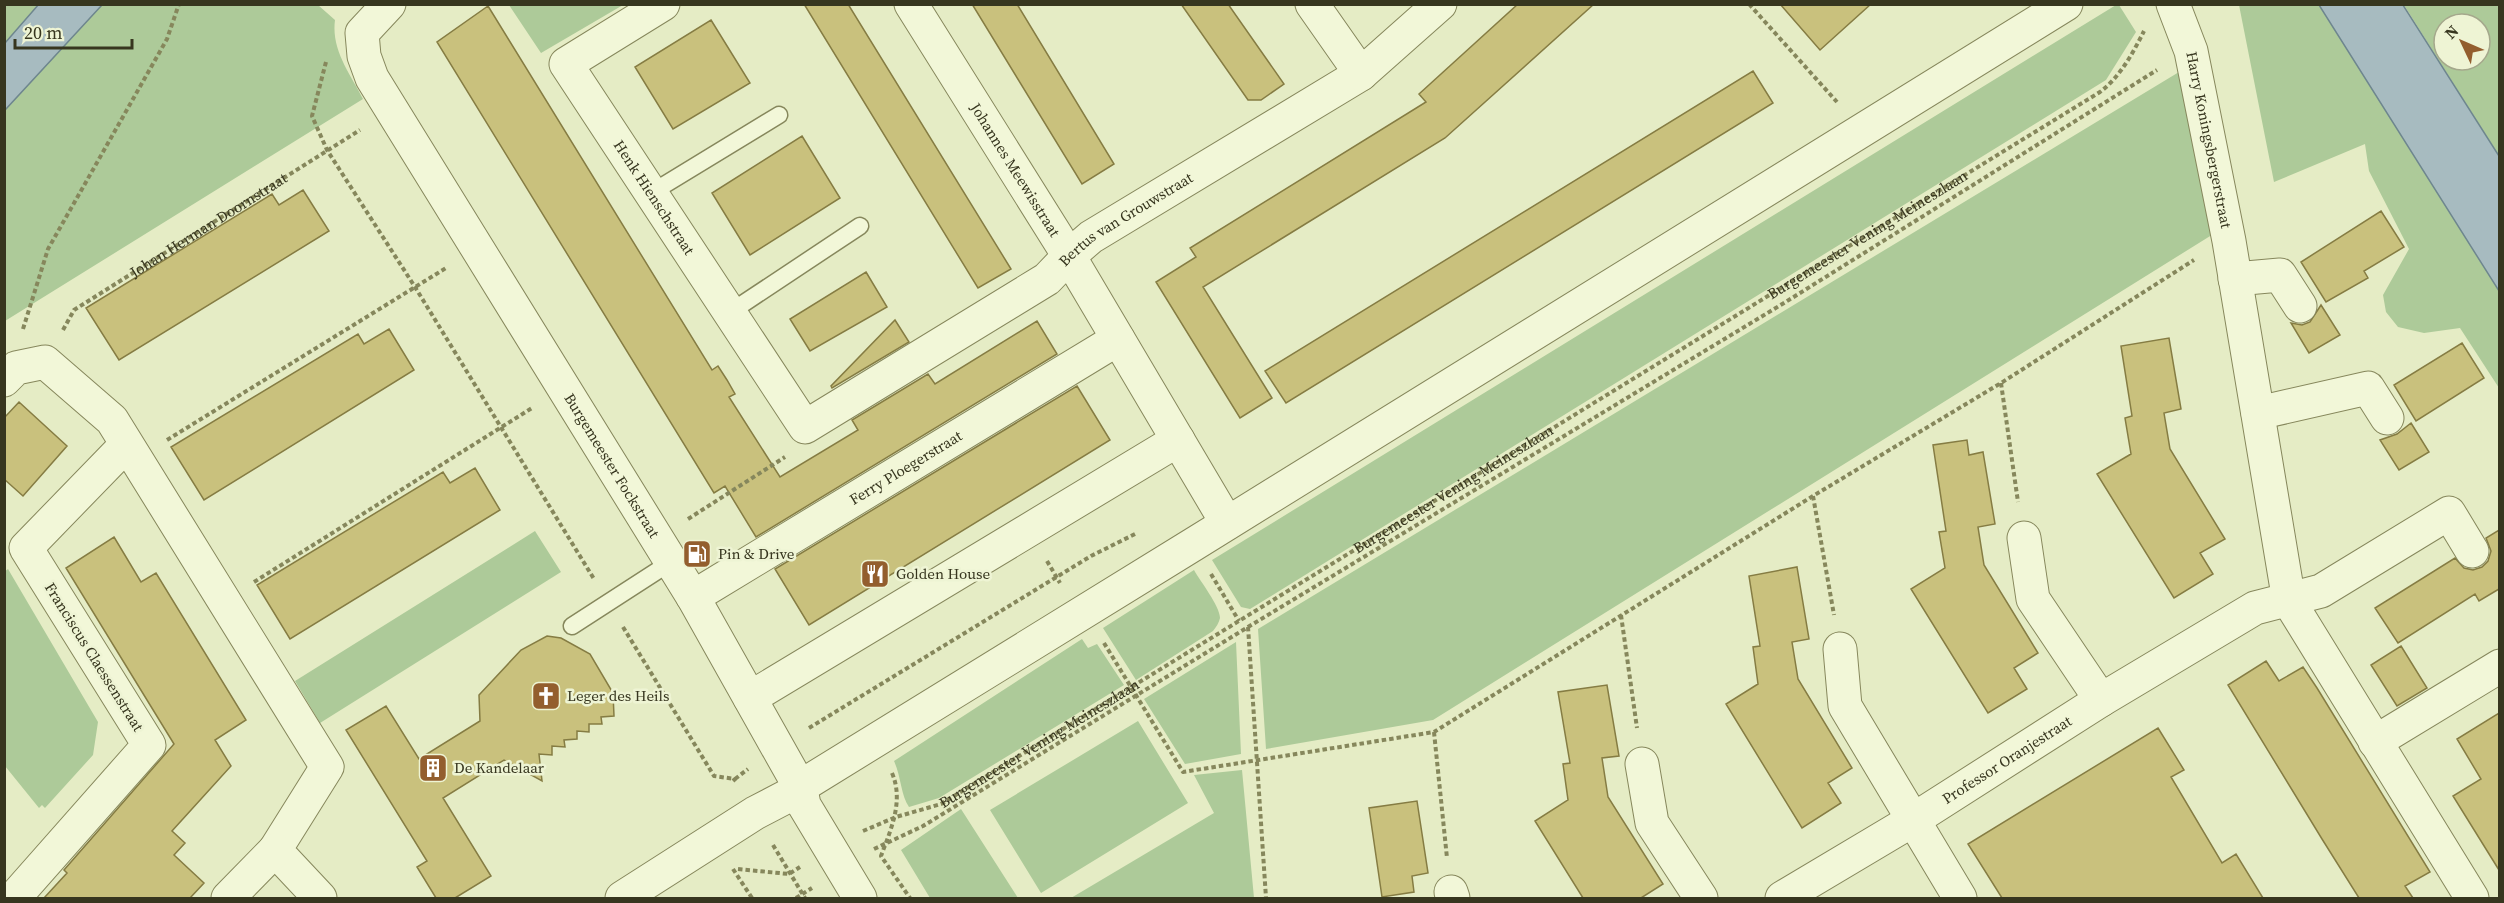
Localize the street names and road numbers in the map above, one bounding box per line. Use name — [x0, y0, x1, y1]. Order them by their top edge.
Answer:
street label: Harry Koningsbergerstraat — [2181, 50, 2237, 230]
street label: Johannes Meewisstraat — [965, 98, 1066, 241]
street label: Henk Hienschstraat — [609, 136, 700, 259]
street label: Burgemeester Vening Meineszlaan — [1763, 165, 1971, 304]
street label: Johan Herman Doornstraat — [125, 167, 291, 283]
street label: Bertus van Grouwstraat — [1054, 167, 1197, 271]
street label: Burgemeester Fockstraat — [560, 389, 665, 542]
street label: Burgemeester Vening Meineszlaan — [1349, 419, 1557, 558]
street label: Ferry Ploegerstraat — [845, 425, 966, 510]
street label: Franciscus Claessenstraat — [40, 578, 149, 735]
street label: Burgemeester Vening Meineszlaan — [935, 674, 1143, 813]
street label: Professor Oranjestraat — [1938, 710, 2076, 809]

